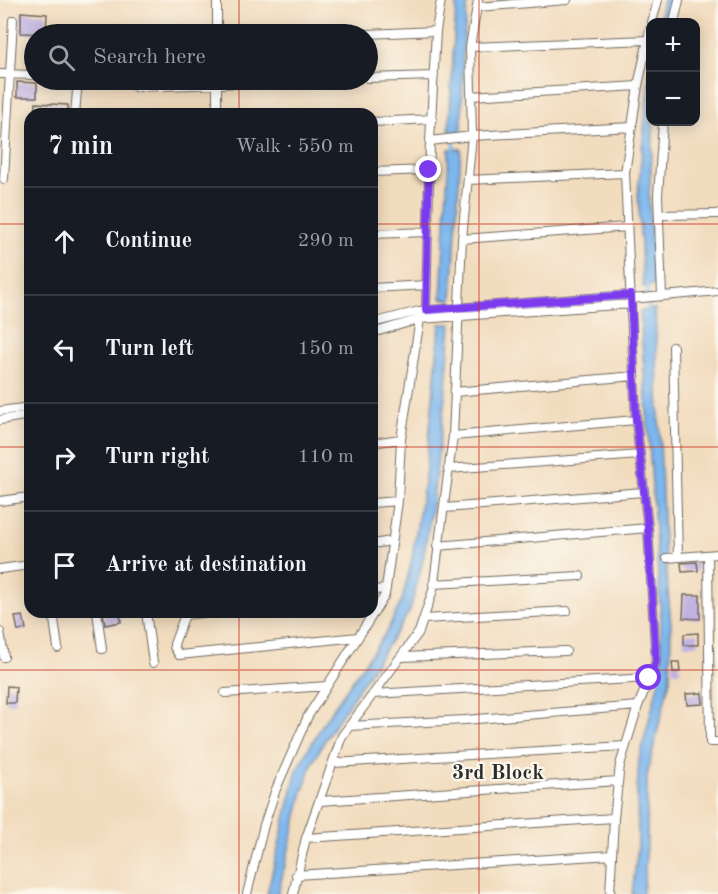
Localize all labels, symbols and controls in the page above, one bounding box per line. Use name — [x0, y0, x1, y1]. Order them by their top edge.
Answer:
map controls — [646, 18, 700, 126]
button: + — [646, 18, 700, 72]
search box — [24, 24, 378, 90]
icon: search — [45, 41, 78, 74]
text: Search here — [93, 46, 206, 68]
button: − — [646, 72, 700, 126]
text: 7 min — [48, 134, 113, 160]
text: Walk · 550 m — [235, 137, 354, 157]
route end — [415, 156, 441, 182]
icon: ahead — [48, 225, 81, 258]
text: Continue — [105, 230, 192, 252]
text: 290 m — [298, 231, 354, 251]
icon: left — [48, 333, 81, 366]
text: Turn left — [105, 338, 194, 360]
text: 150 m — [298, 339, 354, 359]
icon: right — [48, 441, 81, 474]
text: Turn right — [105, 446, 209, 468]
text: 110 m — [298, 447, 354, 467]
icon: arrive — [48, 549, 81, 582]
text: Arrive at destination — [105, 554, 307, 576]
route start — [635, 664, 661, 690]
district label: 3rd Block — [452, 763, 544, 784]

